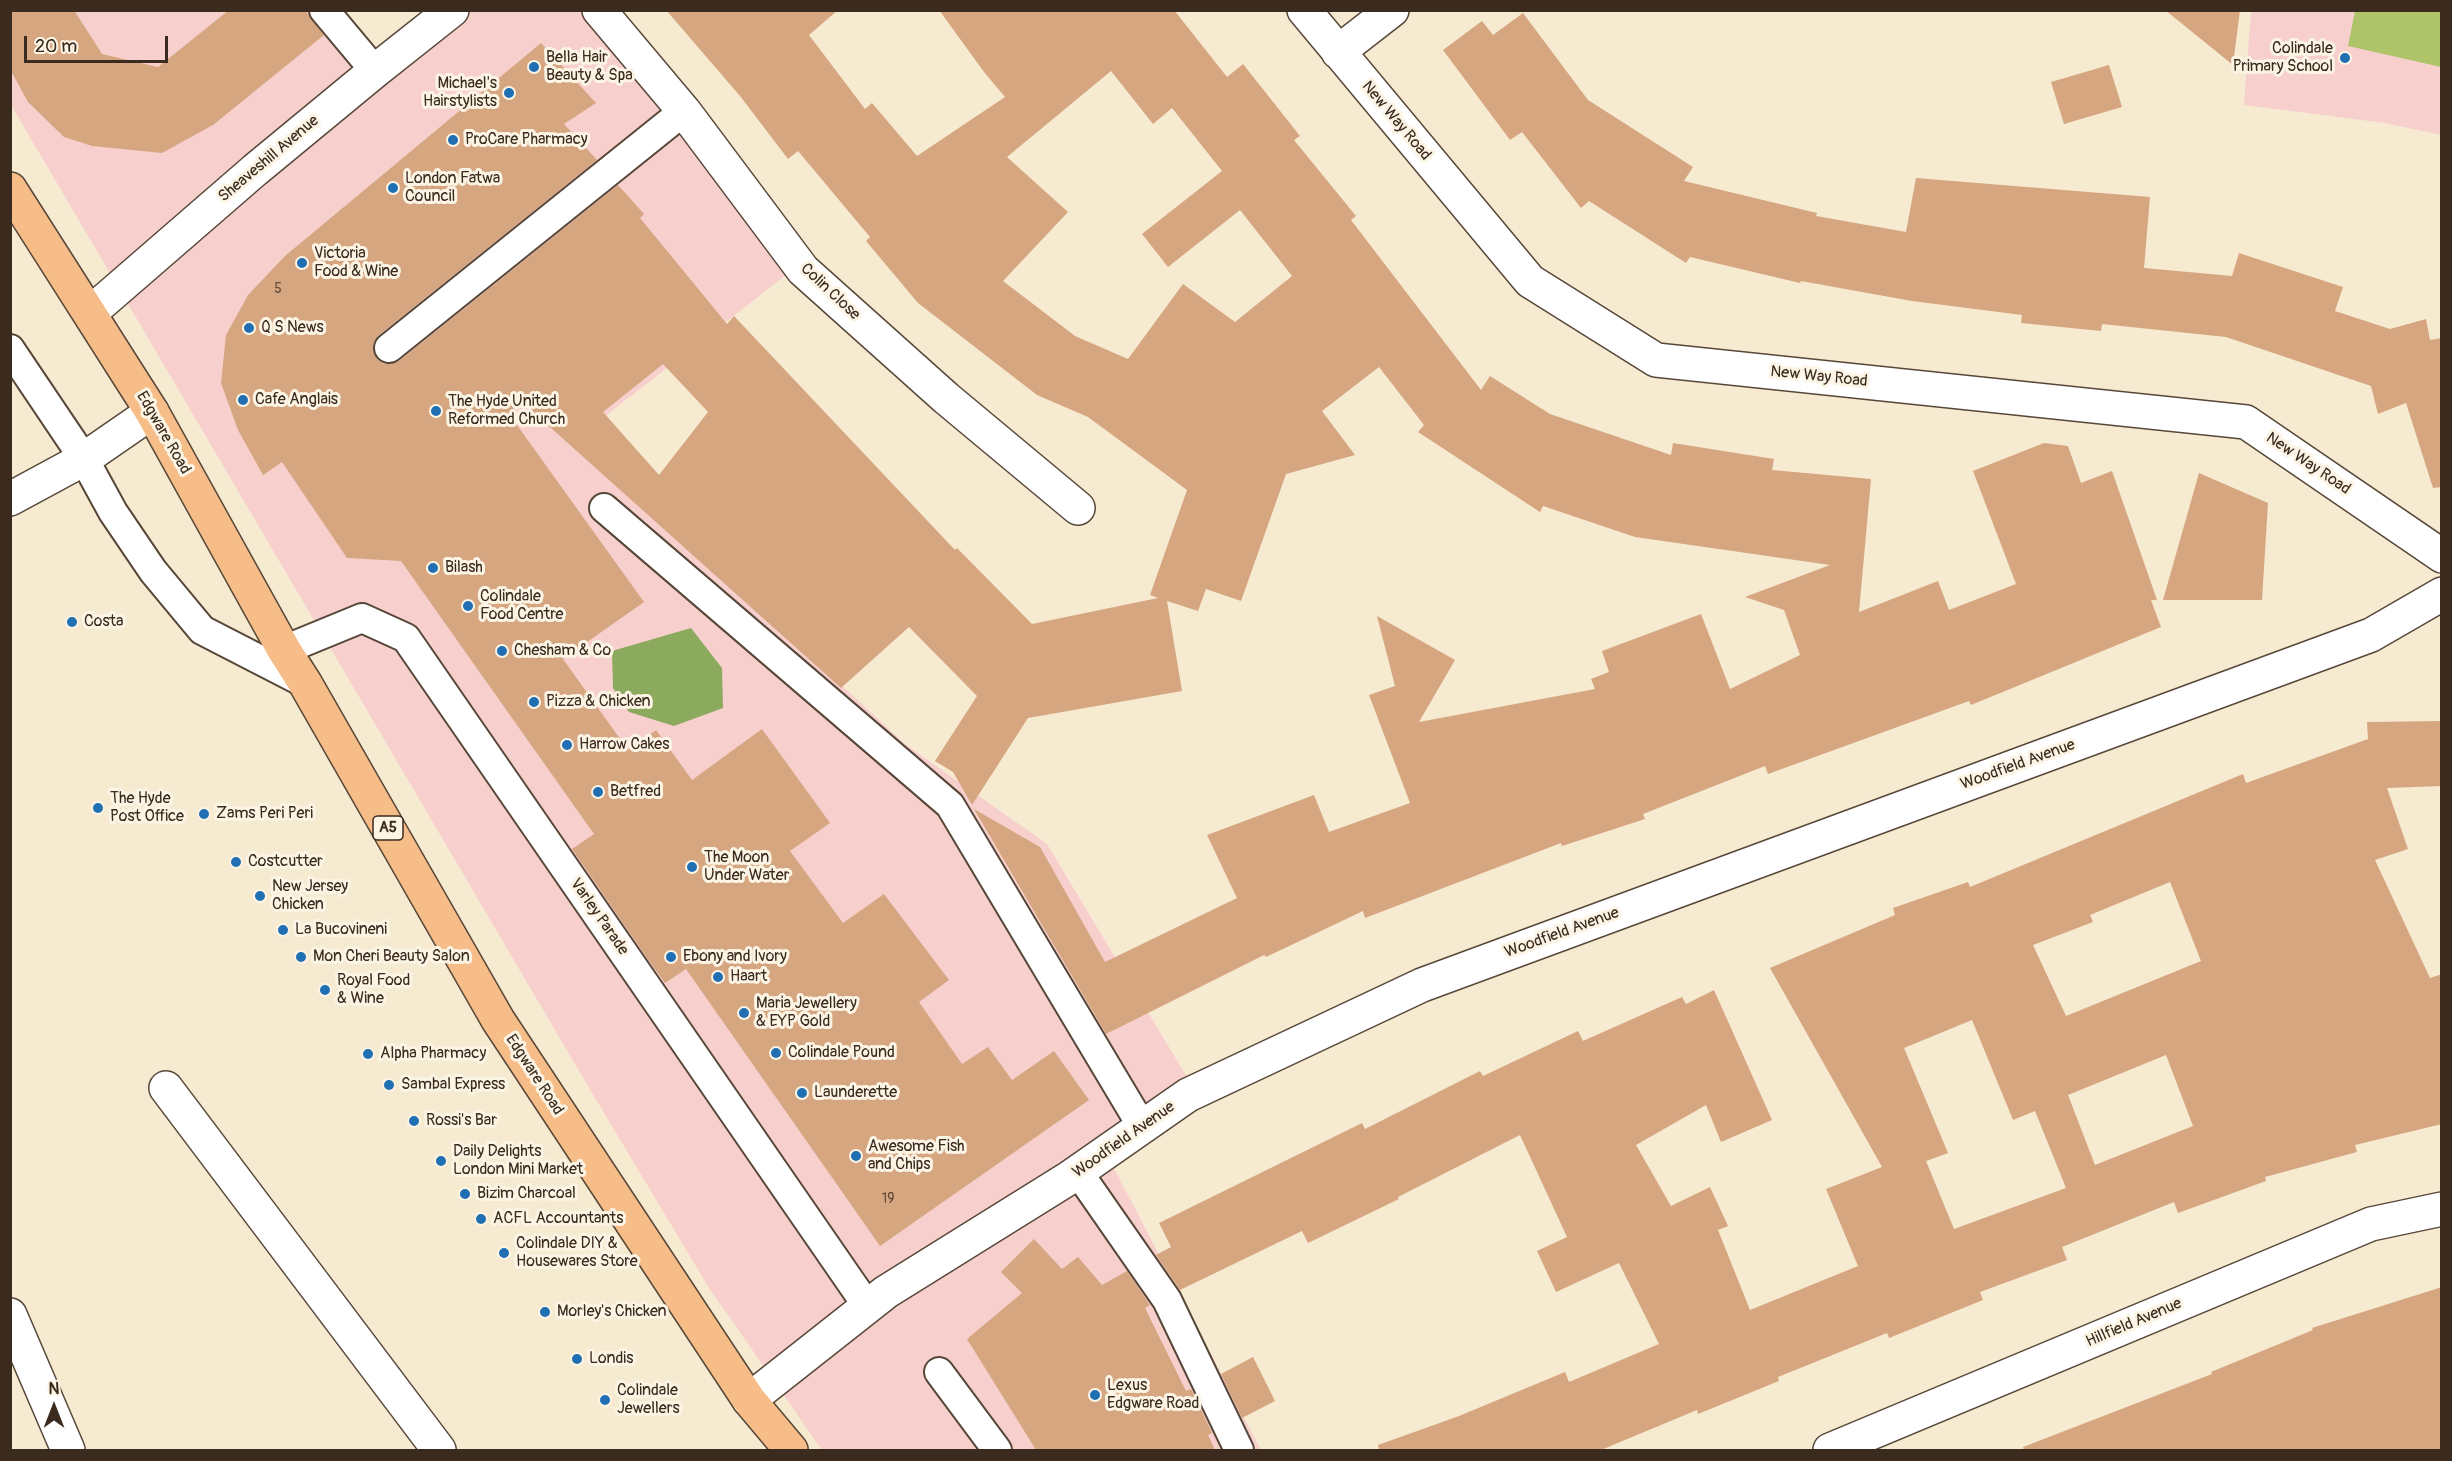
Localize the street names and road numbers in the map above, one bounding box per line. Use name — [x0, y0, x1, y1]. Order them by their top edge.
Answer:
street label: New Way Road — [1357, 77, 1435, 165]
street label: Sheaveshill Avenue — [215, 111, 323, 207]
street label: Colin Close — [796, 259, 864, 325]
street label: New Way Road — [1770, 362, 1868, 392]
street label: Edgware Road — [132, 388, 194, 478]
street label: New Way Road — [2262, 429, 2354, 499]
street label: Woodfield Avenue — [1958, 735, 2078, 795]
road number: A5 — [373, 816, 403, 840]
street label: Varley Parade — [565, 875, 633, 959]
street label: Woodfield Avenue — [1502, 903, 1622, 963]
street label: Edgware Road — [501, 1031, 567, 1119]
street label: Woodfield Avenue — [1069, 1098, 1179, 1182]
street label: Hillfield Avenue — [2083, 1294, 2185, 1352]

